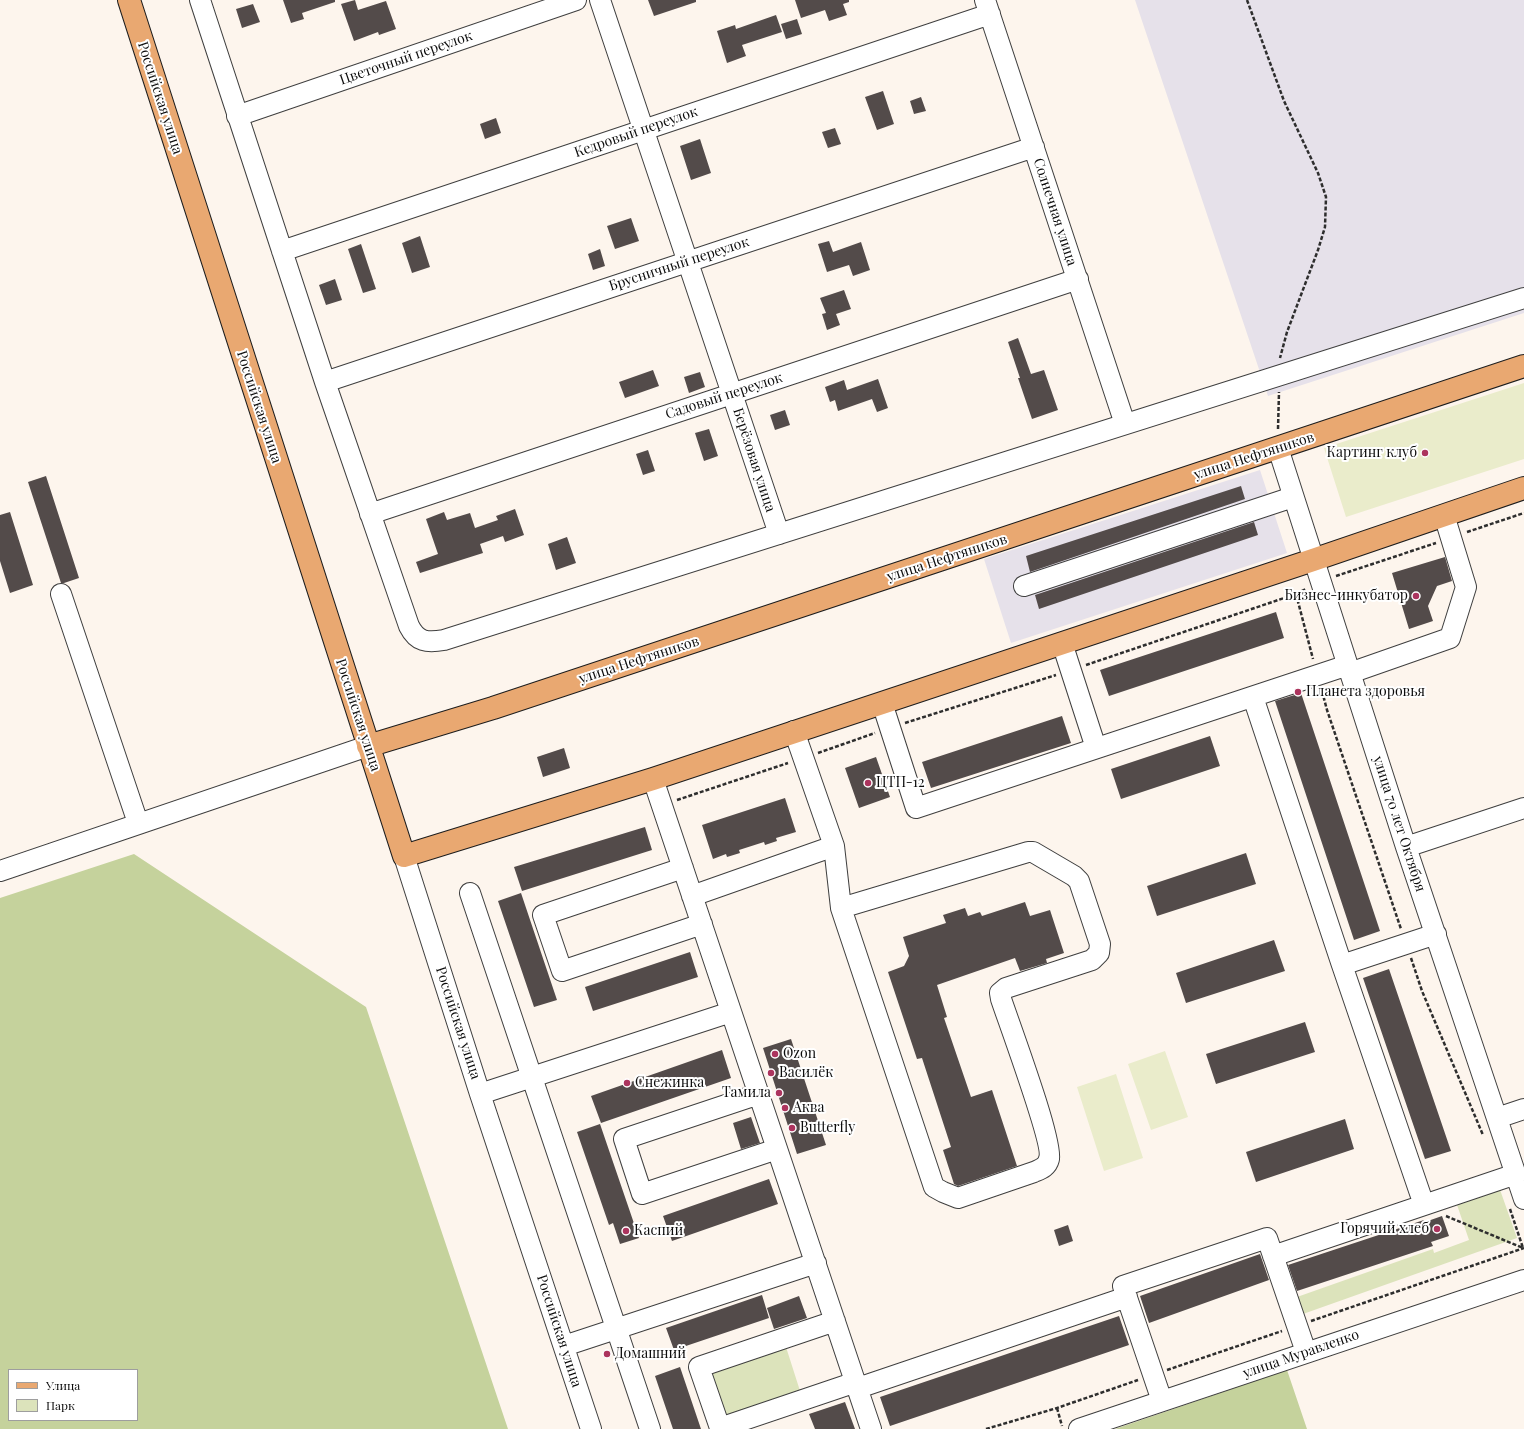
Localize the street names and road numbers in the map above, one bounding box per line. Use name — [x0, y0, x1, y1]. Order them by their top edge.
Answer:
street label: Цветочный переулок — [337, 27, 475, 89]
street label: Российская улица — [134, 40, 186, 156]
street label: Кедровый переулок — [572, 103, 700, 161]
street label: Солнечная улица — [1030, 156, 1080, 268]
street label: Брусничный переулок — [607, 233, 751, 295]
street label: Российская улица — [233, 349, 285, 465]
street label: Садовый переулок — [663, 369, 785, 423]
street label: Берёзовая улица — [729, 406, 779, 514]
street label: улица Нефтяников — [1192, 429, 1316, 483]
street label: улица Нефтяников — [885, 531, 1009, 585]
street label: улица Нефтяников — [577, 633, 701, 687]
street label: Российская улица — [332, 657, 384, 773]
street label: улица 70 лет Октября — [1369, 754, 1429, 894]
street label: Российская улица — [432, 965, 484, 1081]
street label: Российская улица — [533, 1273, 585, 1389]
street label: улица Муравленко — [1241, 1326, 1361, 1382]

